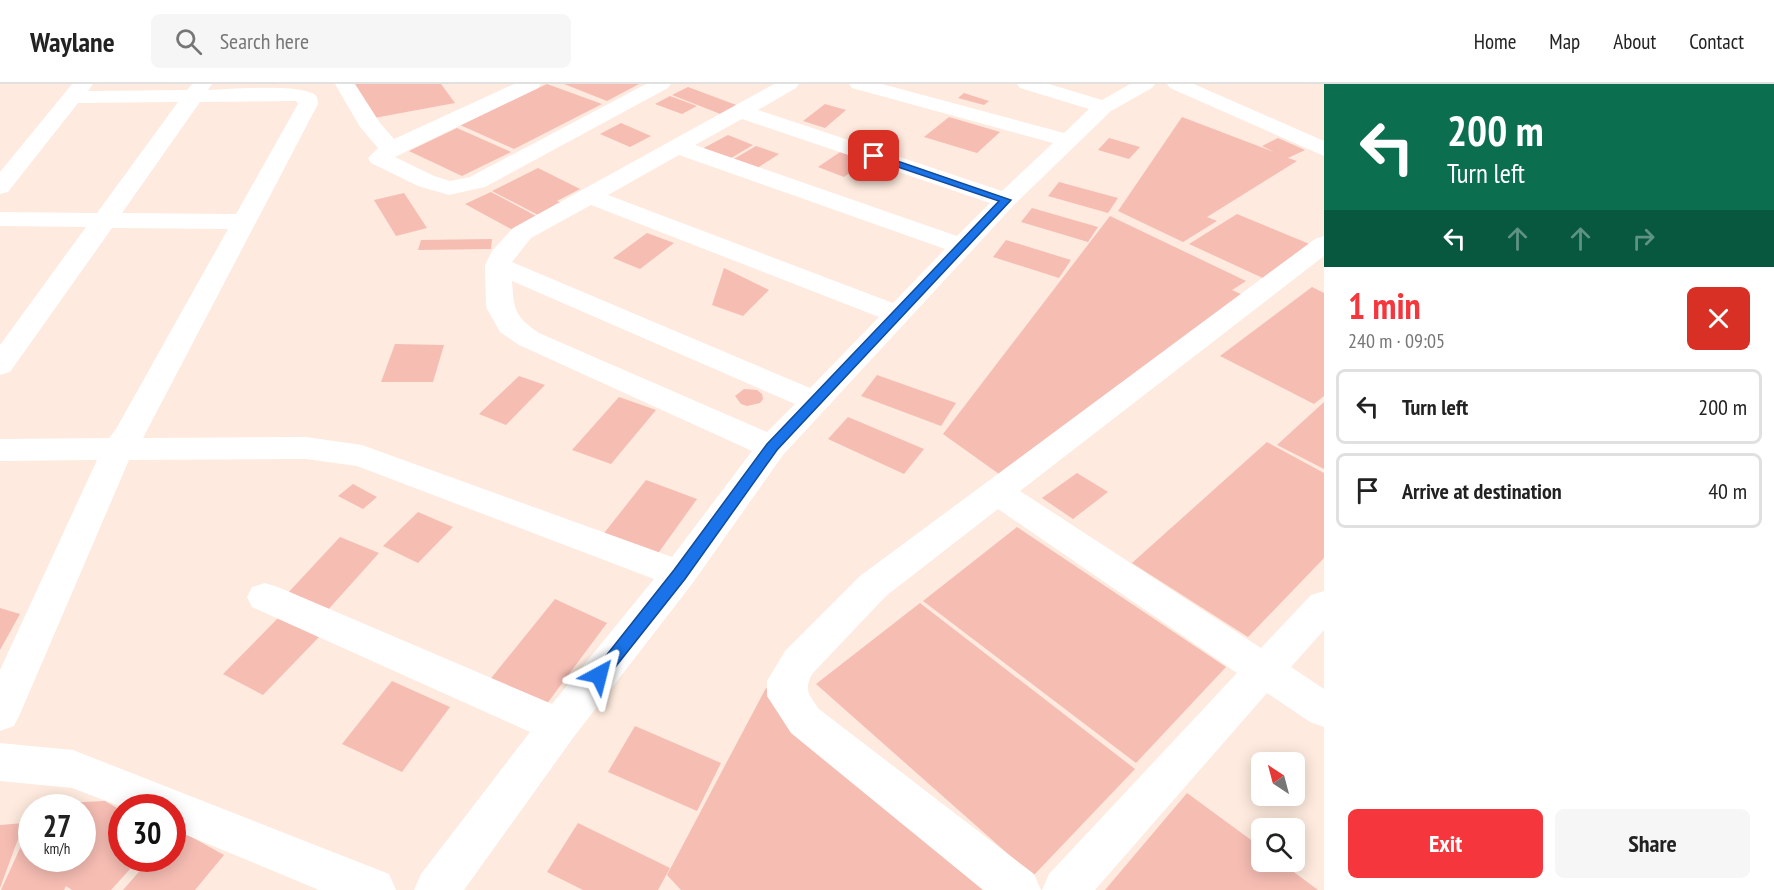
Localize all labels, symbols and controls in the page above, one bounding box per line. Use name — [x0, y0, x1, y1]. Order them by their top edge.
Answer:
search box — [151, 14, 571, 68]
text: Waylane — [30, 23, 115, 60]
icon: search — [172, 25, 205, 58]
text: Search here — [220, 27, 309, 55]
text: Home — [1474, 28, 1516, 55]
text: Map — [1549, 28, 1580, 55]
text: About — [1613, 28, 1656, 55]
text: Contact — [1689, 28, 1744, 55]
text: 200 m — [1447, 103, 1544, 158]
icon: left — [1348, 108, 1426, 186]
pin — [848, 130, 899, 181]
icon: arrive — [857, 139, 890, 172]
text: Turn left — [1447, 156, 1525, 190]
icon: left — [1438, 222, 1471, 255]
icon: ahead — [1501, 222, 1534, 255]
icon: ahead — [1564, 222, 1597, 255]
icon: right — [1627, 222, 1660, 255]
text: 1 min — [1348, 282, 1421, 329]
button: close — [1687, 287, 1750, 350]
text: 240 m · 09:05 — [1348, 328, 1445, 354]
icon: left — [1351, 390, 1384, 423]
text: Turn left — [1402, 393, 1468, 421]
text: 200 m — [1698, 393, 1747, 421]
icon: arrive — [1351, 474, 1384, 507]
text: Arrive at destination — [1402, 477, 1562, 505]
text: 40 m — [1708, 477, 1747, 505]
position arrow — [567, 643, 631, 707]
north arrow — [1251, 752, 1305, 806]
map controls — [1251, 752, 1305, 872]
speed limit sign: 30 — [108, 794, 186, 872]
text: 27 — [43, 806, 71, 845]
button: Exit — [1348, 809, 1543, 878]
button: Share — [1555, 809, 1750, 878]
button: search — [1251, 818, 1305, 872]
text: km/h — [44, 839, 70, 858]

